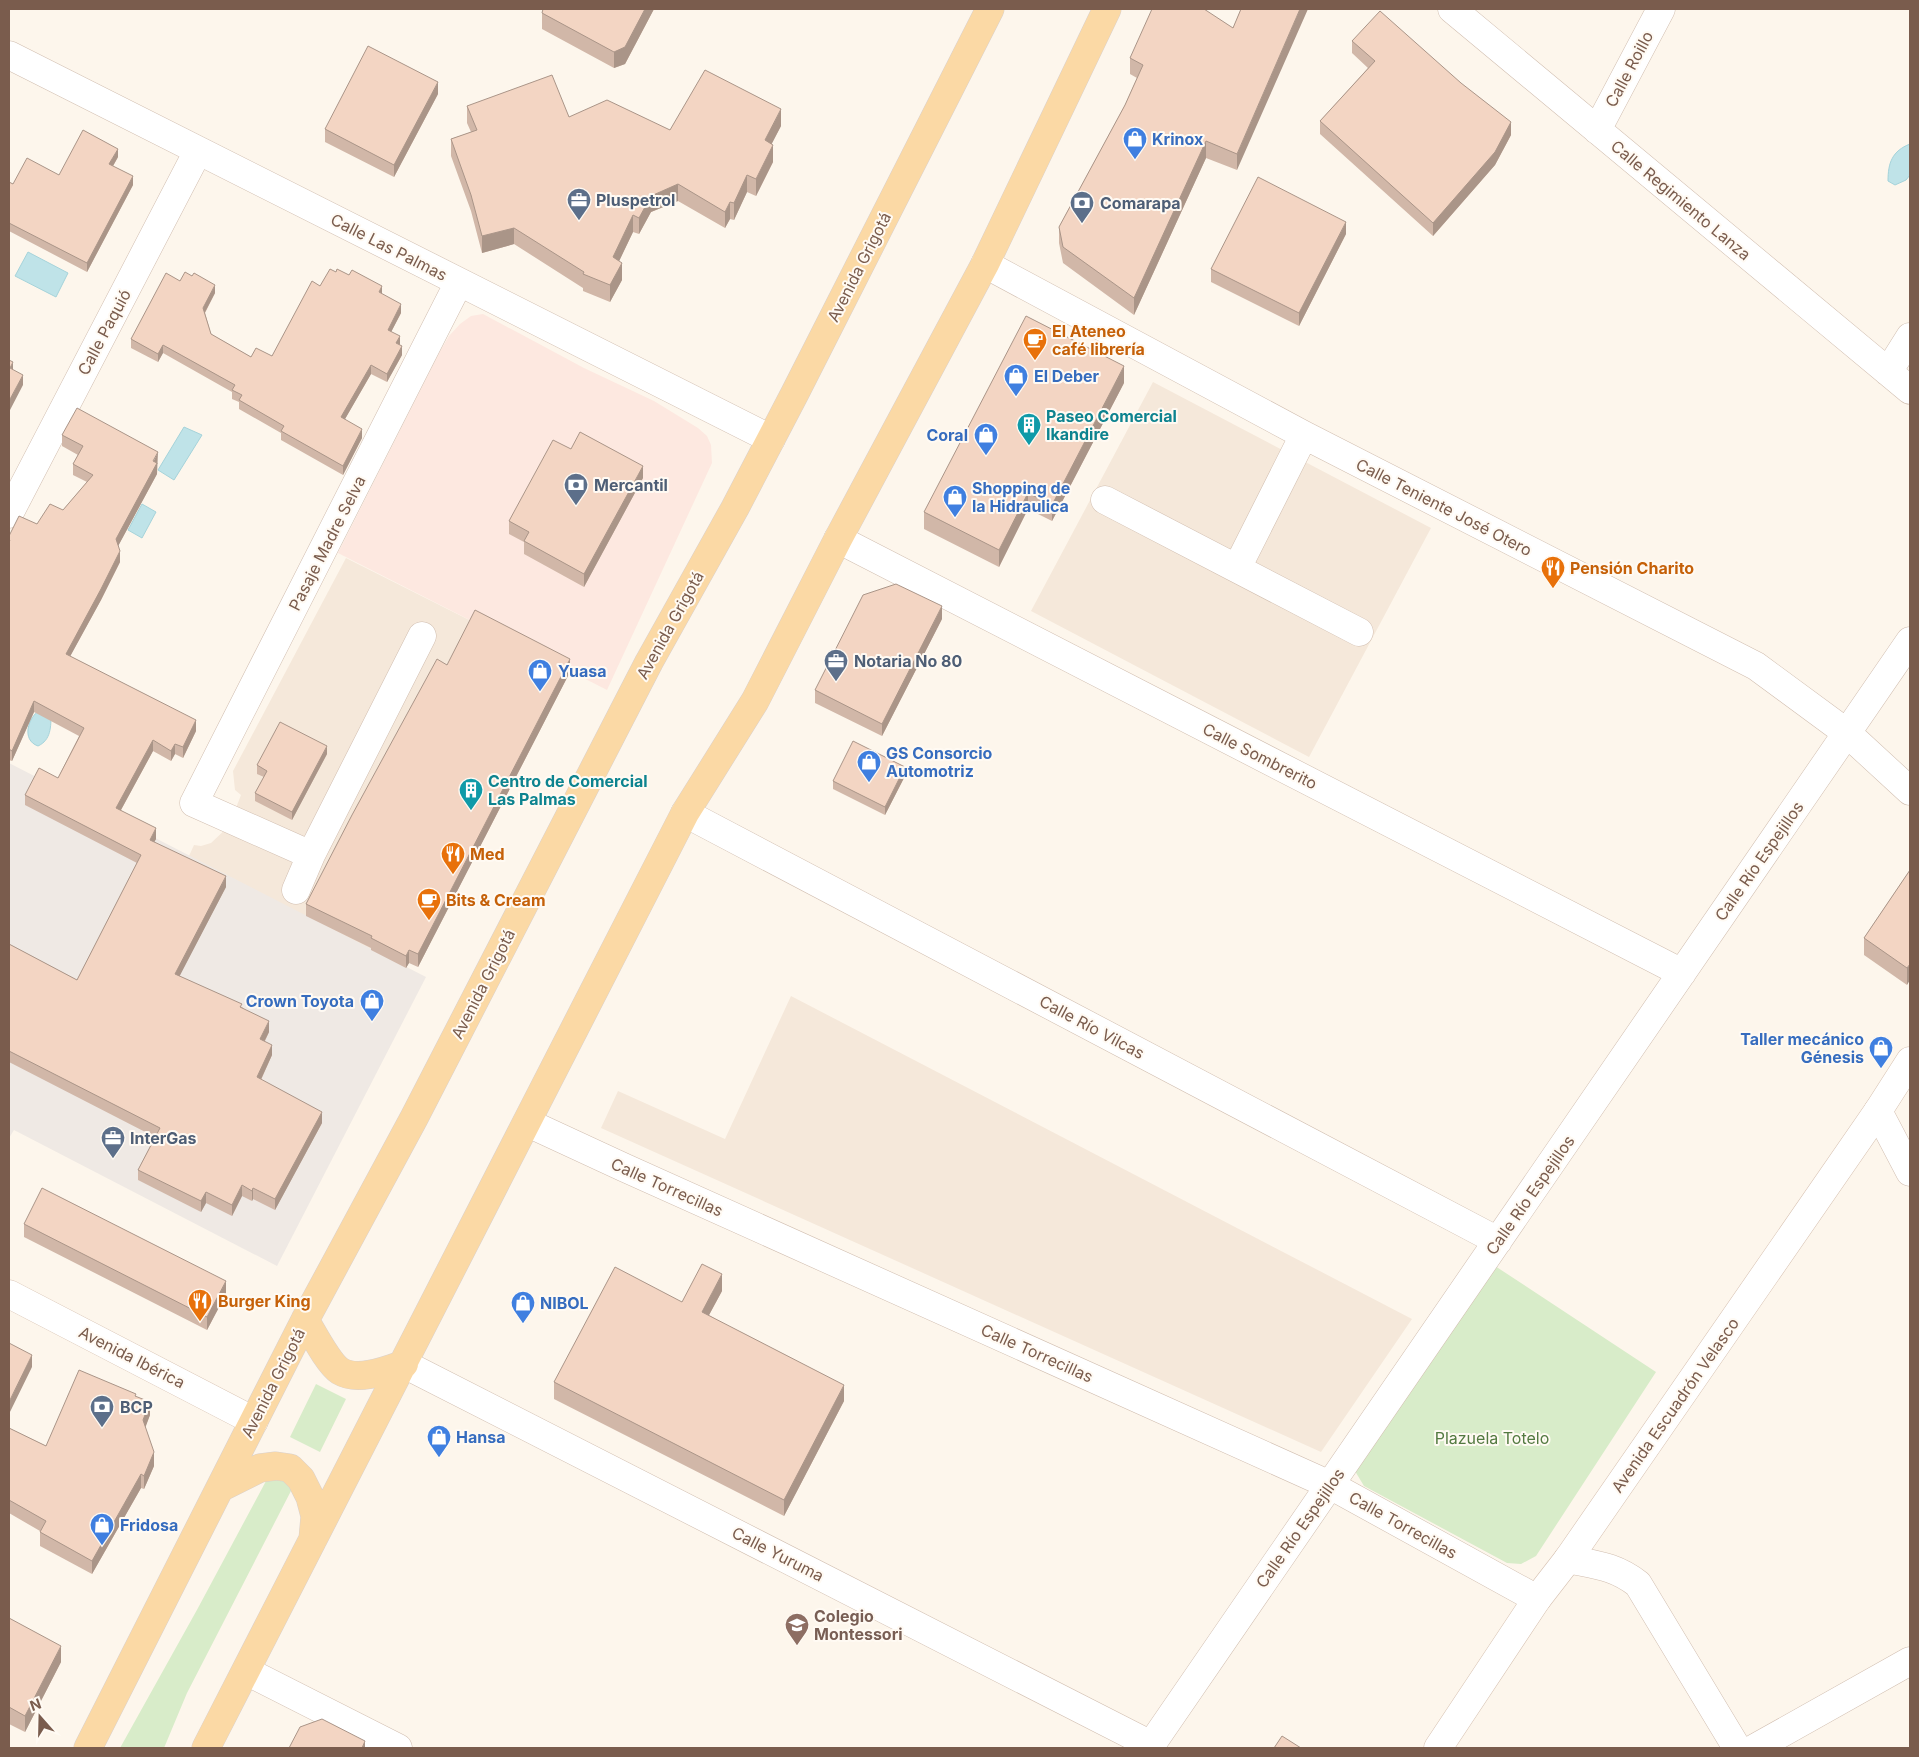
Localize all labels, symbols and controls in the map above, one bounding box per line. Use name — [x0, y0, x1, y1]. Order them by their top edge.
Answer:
street label: Calle Roillo — [1601, 28, 1657, 110]
shop icon: Krinox — [1122, 126, 1148, 160]
place label: Krinox — [1152, 129, 1203, 149]
street label: Calle Regimiento Lanza — [1607, 136, 1755, 264]
office icon: Pluspetrol — [566, 187, 592, 221]
place label: Pluspetrol — [596, 190, 675, 210]
bank icon: Comarapa — [1069, 190, 1095, 224]
place label: Comarapa — [1100, 193, 1181, 213]
street label: Calle Las Palmas — [328, 209, 450, 285]
street label: Avenida Grigotá — [823, 209, 895, 325]
street label: Calle Paquió — [73, 286, 135, 378]
place label: El Ateneo café librería — [1052, 321, 1145, 359]
cafe icon: El Ateneo café librería — [1022, 327, 1048, 361]
shop icon: El Deber — [1003, 363, 1029, 397]
place label: El Deber — [1034, 366, 1100, 386]
place label: Paseo Comercial Ikandire — [1046, 406, 1177, 444]
building icon: Paseo Comercial Ikandire — [1016, 412, 1042, 446]
shop icon: Coral — [973, 422, 999, 456]
place label: Coral — [926, 425, 968, 445]
street label: Calle Teniente José Otero — [1353, 454, 1535, 560]
street label: Pasaje Madre Selva — [284, 472, 370, 614]
bank icon: Mercantil — [563, 472, 589, 506]
place label: Mercantil — [594, 475, 668, 495]
place label: Shopping de la Hidraulica — [972, 478, 1070, 516]
shop icon: Shopping de la Hidraulica — [942, 484, 968, 518]
restaurant icon: Pensión Charito — [1540, 555, 1566, 589]
place label: Pensión Charito — [1570, 558, 1694, 578]
street label: Avenida Grigotá — [632, 568, 708, 682]
office icon: Notaria No 80 — [823, 648, 849, 682]
place label: Notaria No 80 — [854, 651, 962, 671]
shop icon: Yuasa — [527, 658, 553, 692]
place label: Yuasa — [558, 661, 607, 681]
street label: Calle Sombrerito — [1199, 719, 1321, 793]
place label: GS Consorcio Automotriz — [886, 743, 993, 781]
shop icon: GS Consorcio Automotriz — [856, 749, 882, 783]
place label: Centro de Comercial Las Palmas — [488, 771, 648, 809]
building icon: Centro de Comercial Las Palmas — [458, 777, 484, 811]
street label: Calle Río Espejillos — [1710, 797, 1808, 925]
restaurant icon: Med — [440, 841, 466, 875]
place label: Med — [470, 844, 505, 864]
cafe icon: Bits & Cream — [416, 887, 442, 921]
place label: Bits & Cream — [446, 890, 546, 910]
street label: Avenida Grigotá — [447, 926, 519, 1042]
shop icon: Crown Toyota — [359, 988, 385, 1022]
place label: Crown Toyota — [246, 991, 354, 1011]
street label: Calle Río Vilcas — [1036, 991, 1148, 1063]
place label: Taller mecánico Génesis — [1740, 1029, 1864, 1067]
shop icon: Taller mecánico Génesis — [1868, 1035, 1894, 1069]
office icon: InterGas — [100, 1125, 126, 1159]
place label: InterGas — [130, 1128, 197, 1148]
street label: Calle Río Espejillos — [1481, 1131, 1579, 1259]
street label: Calle Torrecillas — [608, 1153, 726, 1221]
restaurant icon: Burger King — [187, 1288, 213, 1322]
shop icon: NIBOL — [510, 1290, 536, 1324]
place label: Burger King — [218, 1291, 311, 1311]
place label: NIBOL — [540, 1293, 589, 1313]
street label: Avenida Escuadrón Velasco — [1607, 1314, 1743, 1496]
street label: Calle Torrecillas — [978, 1319, 1096, 1387]
street label: Avenida Ibérica — [76, 1322, 188, 1392]
street label: Avenida Grigotá — [237, 1325, 309, 1441]
bank icon: BCP — [89, 1394, 115, 1428]
place label: BCP — [120, 1397, 153, 1417]
shop icon: Hansa — [426, 1424, 452, 1458]
place label: Hansa — [456, 1427, 505, 1447]
park label: Plazuela Totelo — [1435, 1428, 1549, 1448]
street label: Calle Río Espejillos — [1251, 1464, 1349, 1592]
street label: Calle Torrecillas — [1345, 1487, 1461, 1563]
shop icon: Fridosa — [89, 1512, 115, 1546]
place label: Fridosa — [120, 1515, 178, 1535]
street label: Calle Yuruma — [729, 1522, 827, 1586]
place label: Colegio Montessori — [814, 1606, 903, 1644]
school or university icon: Colegio Montessori — [784, 1612, 810, 1646]
north arrow — [15, 1692, 65, 1742]
text: N — [27, 1695, 43, 1714]

